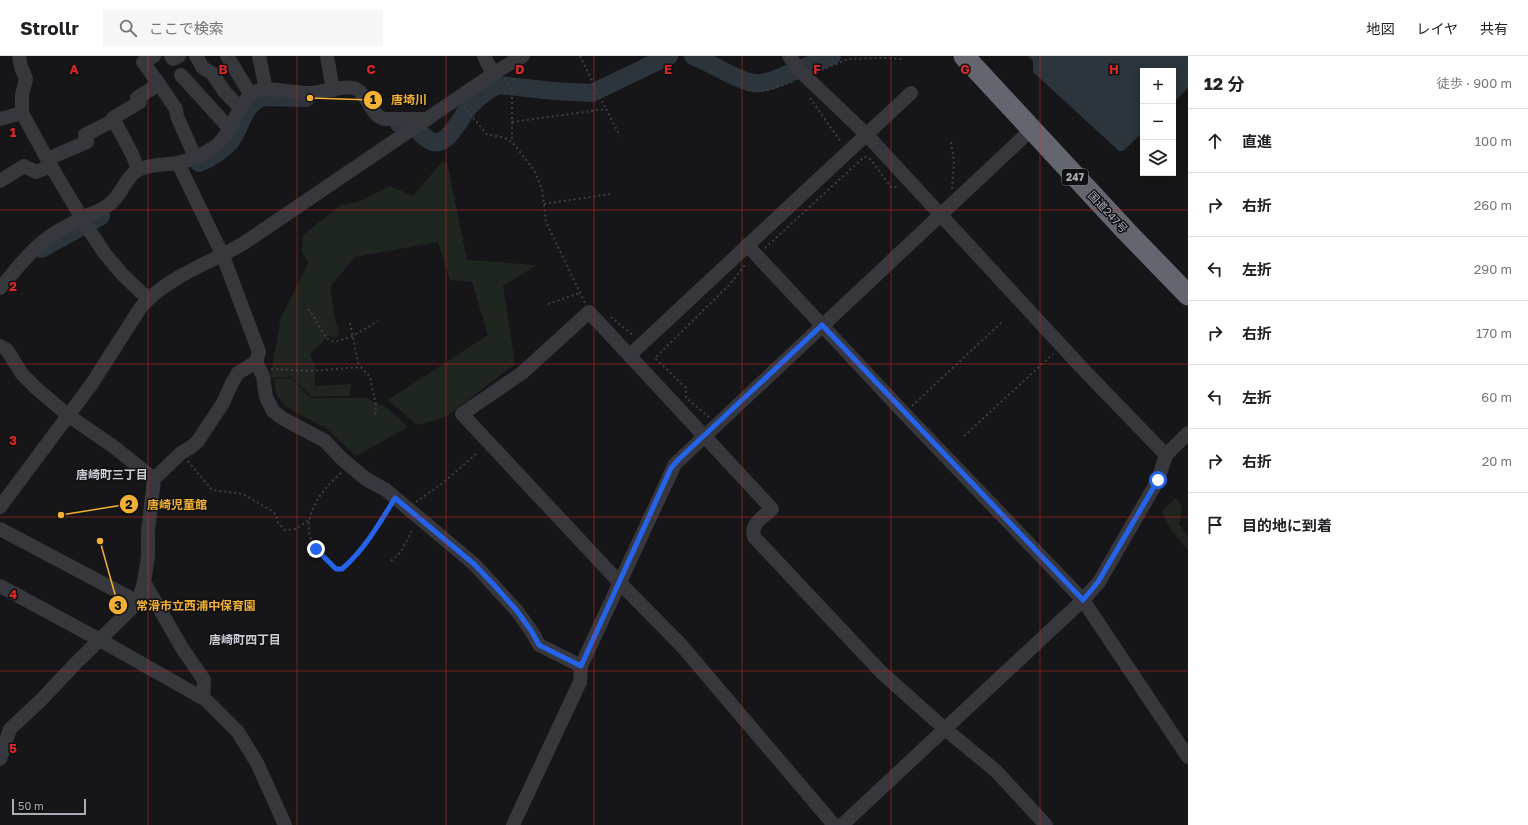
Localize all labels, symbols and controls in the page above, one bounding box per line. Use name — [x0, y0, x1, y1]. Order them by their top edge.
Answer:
search box — [103, 10, 383, 46]
text: Strollr — [20, 16, 79, 39]
icon: search — [117, 17, 139, 39]
text: ここで検索 — [149, 19, 224, 37]
text: 地図 — [1366, 20, 1394, 37]
text: レイヤ — [1416, 20, 1458, 37]
text: 共有 — [1480, 20, 1508, 37]
text: A — [69, 61, 79, 77]
text: B — [218, 61, 228, 77]
text: C — [366, 61, 376, 77]
text: D — [515, 61, 525, 77]
text: E — [664, 61, 672, 77]
text: F — [813, 61, 821, 77]
text: G — [960, 61, 970, 77]
text: H — [1109, 61, 1119, 77]
map controls — [1140, 68, 1176, 176]
button: + — [1140, 68, 1176, 104]
text: 12 分 — [1204, 73, 1244, 94]
text: 徒歩 · 900 m — [1437, 75, 1512, 91]
callout: 唐埼川 — [363, 88, 435, 112]
text: 1 — [370, 92, 376, 107]
text: 唐埼川 — [391, 92, 427, 107]
button: − — [1140, 104, 1176, 140]
text: 1 — [10, 124, 17, 140]
icon: ahead — [1204, 130, 1226, 152]
text: 直進 — [1242, 132, 1272, 150]
text: 100 m — [1475, 133, 1512, 149]
button: layers — [1140, 140, 1176, 176]
road number: 247 — [1062, 169, 1088, 185]
street label: 国道247号 — [1086, 188, 1131, 235]
icon: right — [1204, 194, 1226, 216]
text: 右折 — [1242, 196, 1272, 214]
text: 260 m — [1474, 197, 1512, 213]
icon: left — [1204, 258, 1226, 280]
text: 左折 — [1242, 260, 1272, 278]
text: 290 m — [1474, 261, 1512, 277]
text: 2 — [9, 278, 17, 294]
icon: right — [1204, 322, 1226, 344]
text: 右折 — [1242, 324, 1272, 342]
text: 170 m — [1476, 325, 1512, 341]
icon: left — [1204, 386, 1226, 408]
text: 左折 — [1242, 388, 1272, 406]
text: 60 m — [1481, 389, 1512, 405]
text: 3 — [9, 432, 17, 448]
icon: right — [1204, 450, 1226, 472]
text: 右折 — [1242, 452, 1272, 470]
text: 20 m — [1482, 453, 1512, 469]
district label: 唐崎町三丁目 — [76, 467, 148, 482]
route start — [1149, 471, 1167, 489]
callout: 唐崎児童館 — [119, 492, 215, 516]
text: 2 — [125, 497, 133, 512]
text: 唐崎児童館 — [147, 497, 207, 512]
icon: arrive — [1204, 514, 1226, 536]
text: 目的地に到着 — [1242, 516, 1332, 534]
route end — [307, 540, 325, 558]
text: 4 — [9, 586, 17, 602]
callout: 常滑市立西浦中保育園 — [108, 593, 264, 617]
text: 3 — [114, 598, 122, 613]
text: 常滑市立西浦中保育園 — [136, 598, 256, 613]
district label: 唐崎町四丁目 — [209, 632, 281, 647]
text: 5 — [9, 740, 17, 756]
scale bar — [12, 797, 86, 816]
text: 50 m — [18, 799, 44, 812]

